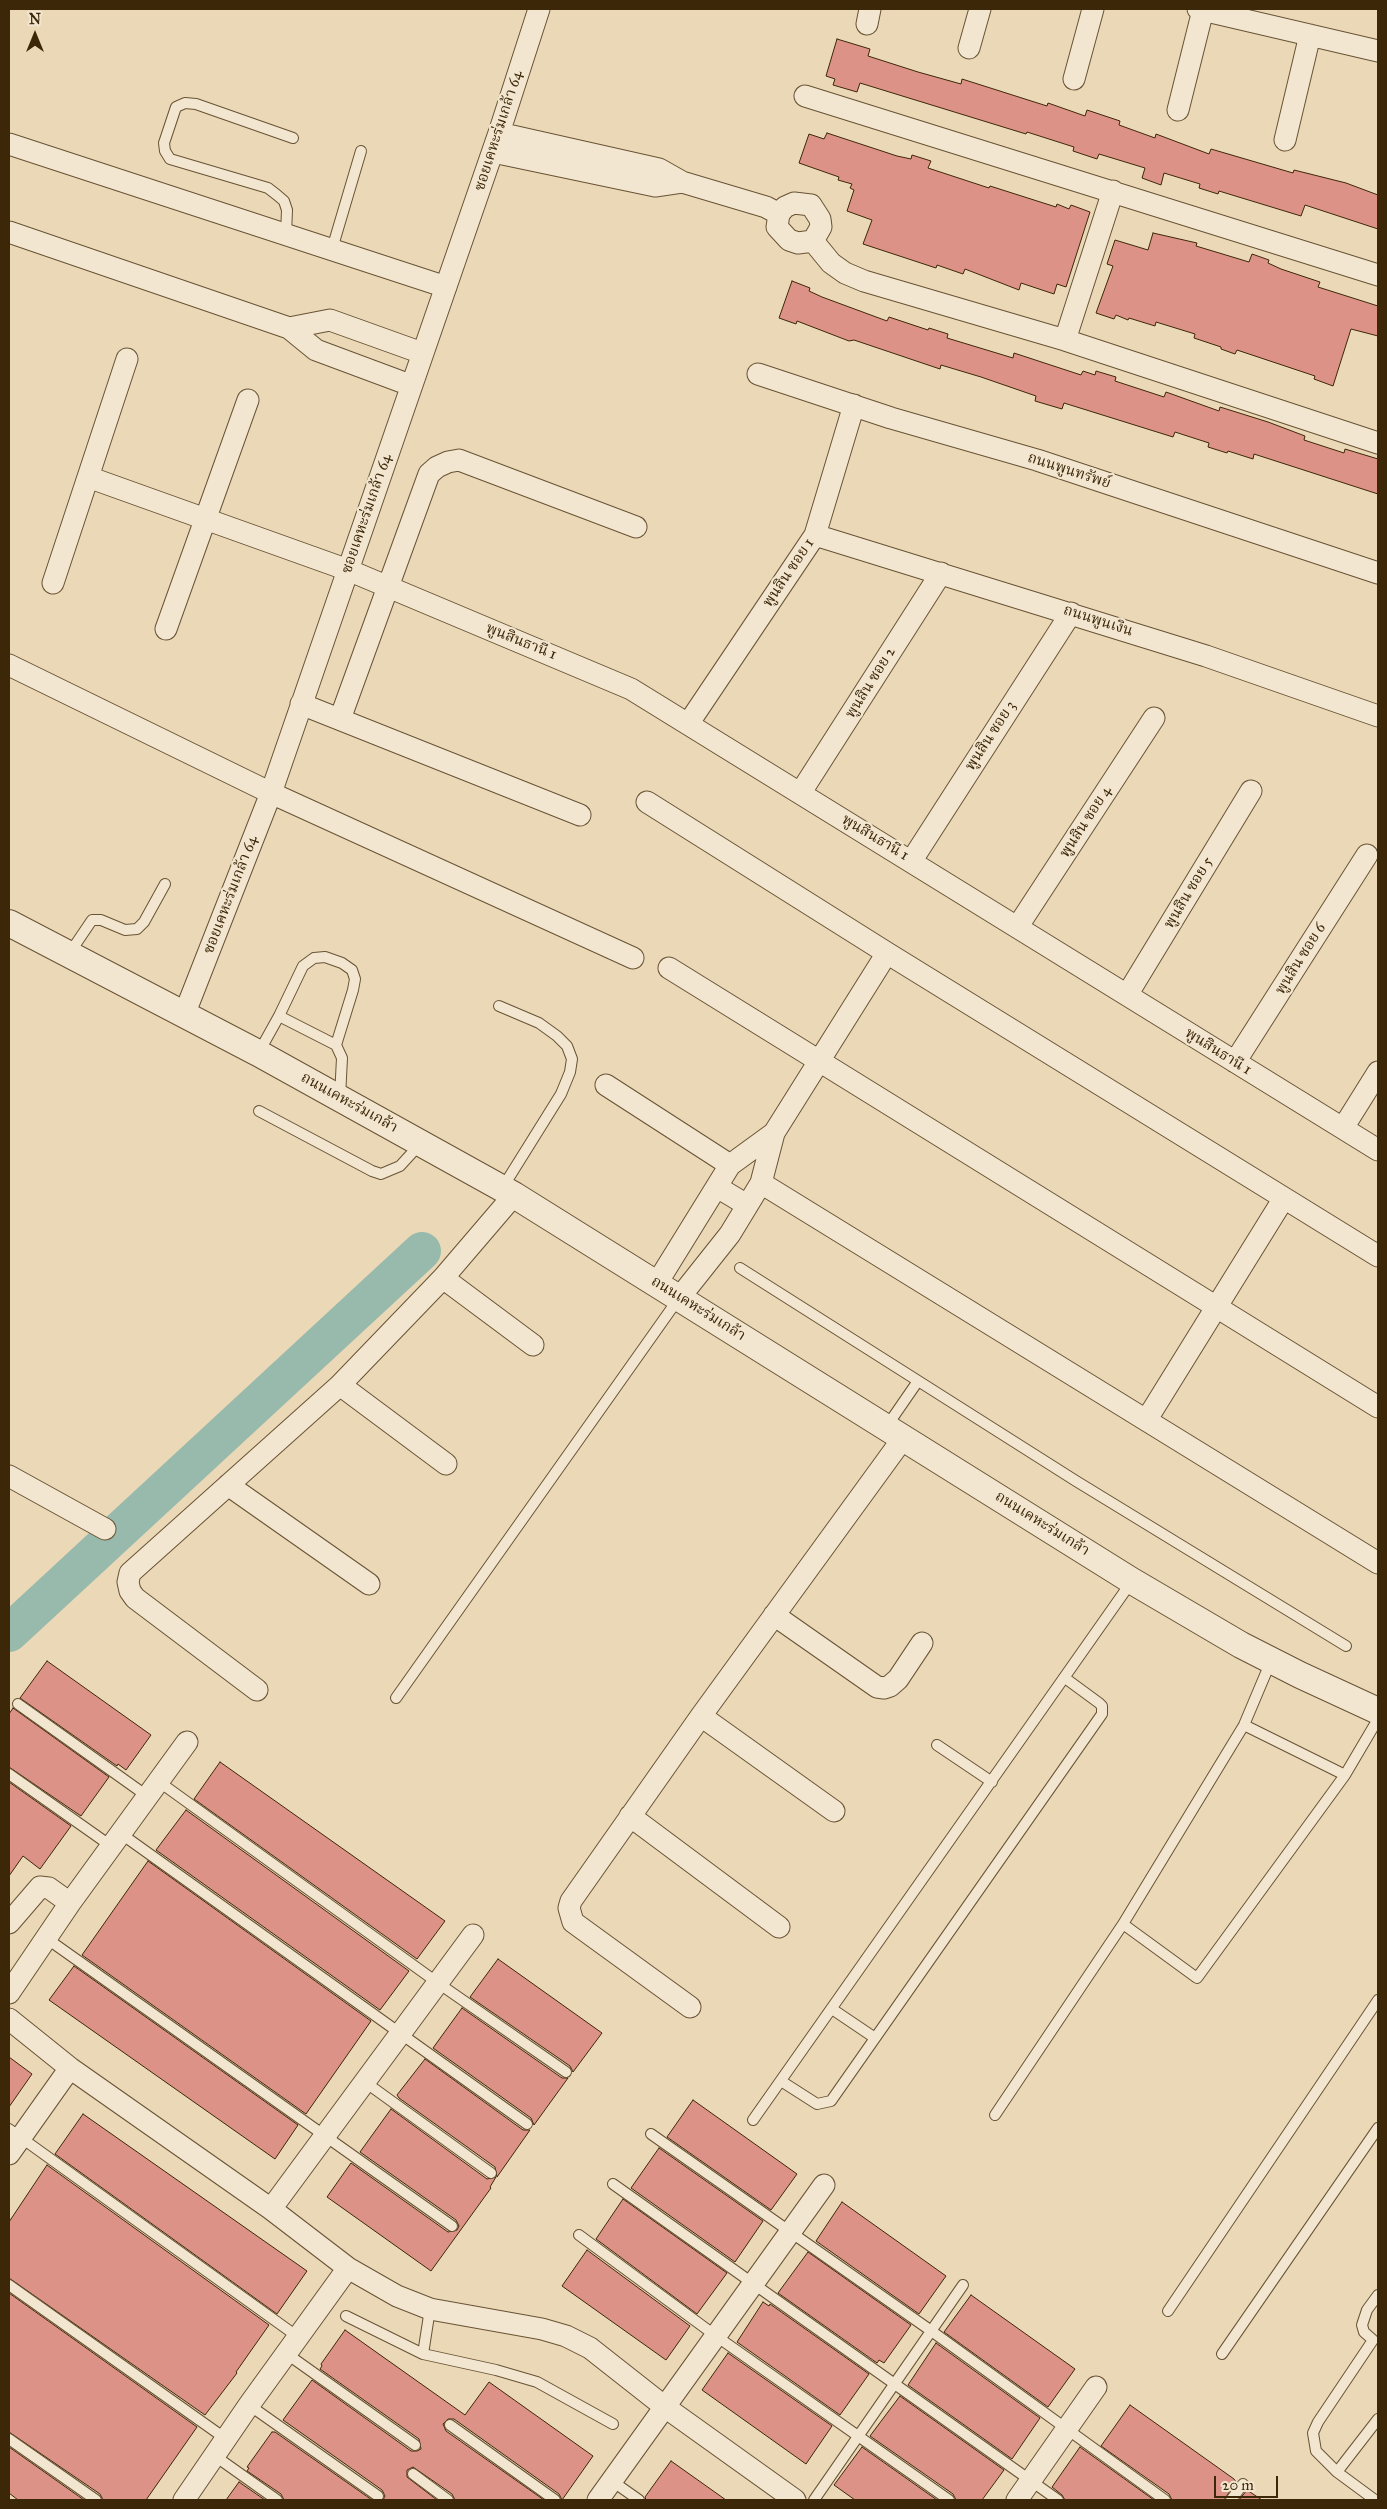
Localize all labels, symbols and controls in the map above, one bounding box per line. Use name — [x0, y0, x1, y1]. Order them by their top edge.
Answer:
north arrow — [10, 10, 60, 60]
text: N — [29, 11, 41, 28]
street label: ซอยเคหะร่มเกล้า 64 — [471, 69, 527, 193]
street label: ถนนพูนทรัพย์ — [1025, 449, 1113, 493]
street label: ซอยเคหะร่มเกล้า 64 — [338, 452, 396, 576]
street label: พูนสิน ซอย 1 — [759, 535, 819, 611]
street label: ถนนพูนเงิน — [1061, 601, 1135, 641]
street label: พูนสินธานี 1 — [483, 620, 559, 664]
street label: พูนสิน ซอย 2 — [842, 644, 900, 722]
street label: พูนสิน ซอย 3 — [962, 698, 1020, 774]
street label: พูนสิน ซอย 4 — [1056, 783, 1116, 861]
street label: พูนสินธานี 1 — [838, 811, 912, 865]
street label: ซอยเคหะร่มเกล้า 64 — [200, 833, 262, 957]
street label: พูนสิน ซอย 5 — [1161, 854, 1217, 932]
street label: พูนสิน ซอย 6 — [1272, 920, 1330, 998]
street label: พูนสินธานี 1 — [1182, 1025, 1254, 1079]
street label: ถนนเคหะร่มเกล้า — [297, 1069, 401, 1137]
street label: ถนนเคหะร่มเกล้า — [647, 1273, 749, 1345]
street label: ถนนเคหะร่มเกล้า — [991, 1488, 1093, 1560]
scale bar — [1217, 2466, 1281, 2498]
text: 20 m — [1222, 2476, 1254, 2494]

